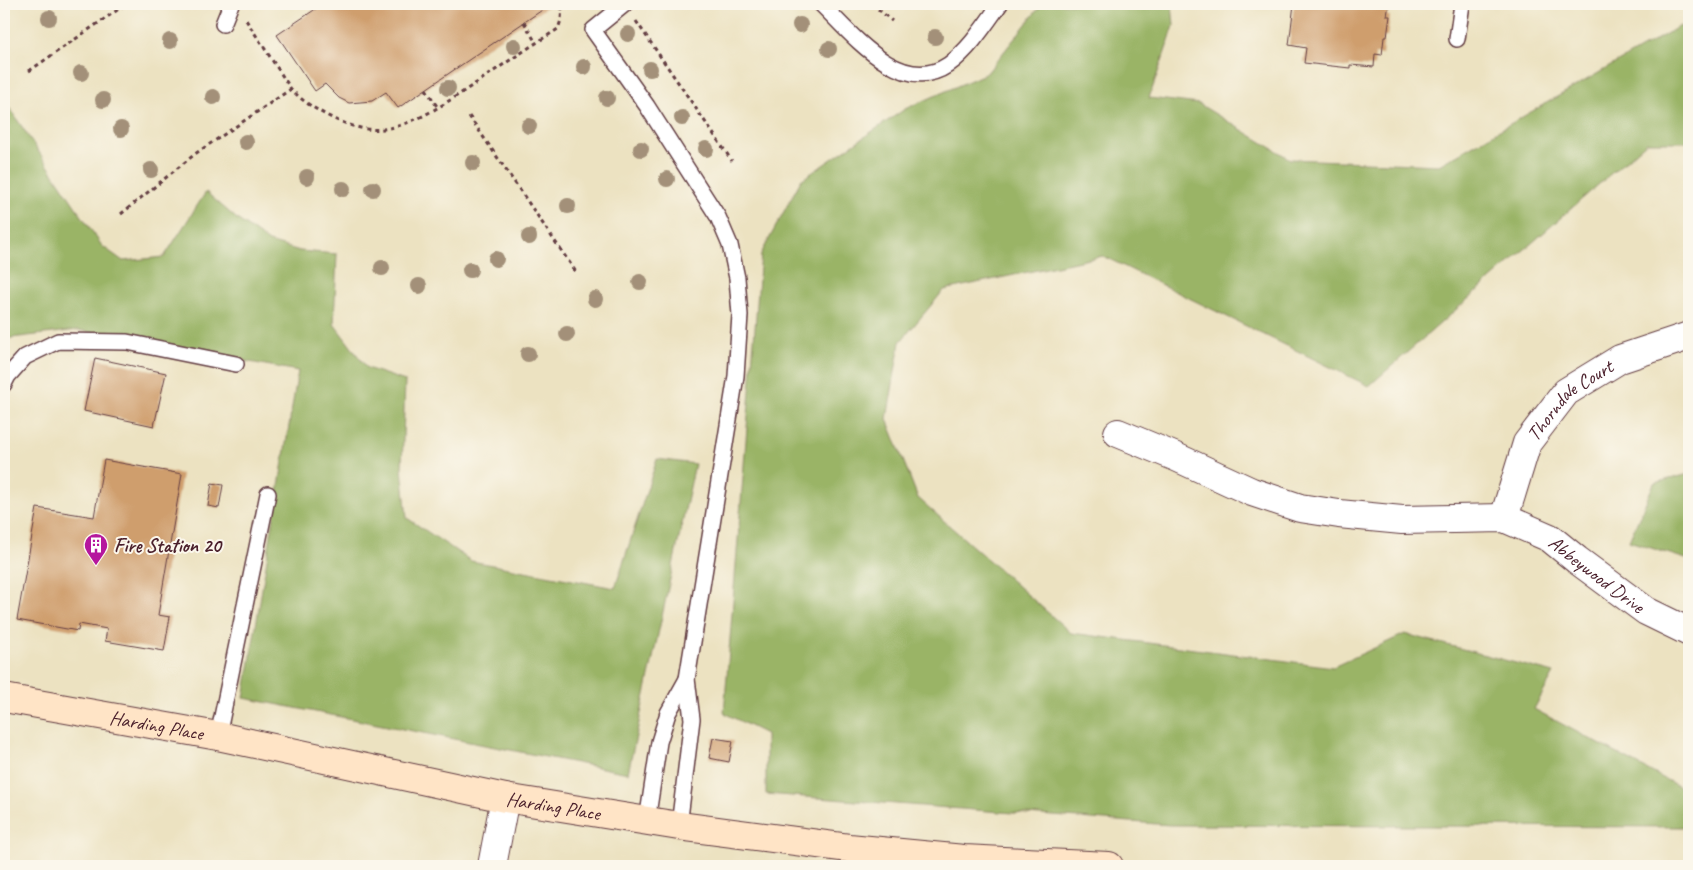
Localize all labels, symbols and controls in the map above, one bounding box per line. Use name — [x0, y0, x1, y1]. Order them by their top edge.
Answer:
street label: Thorndale Court — [1521, 353, 1619, 446]
street label: Abbeywood Drive — [1544, 530, 1651, 619]
building icon: Fire Station 20 — [83, 532, 109, 566]
place label: Fire Station 20 — [114, 533, 223, 558]
street label: Harding Place — [108, 705, 207, 746]
street label: Harding Place — [505, 786, 604, 826]

